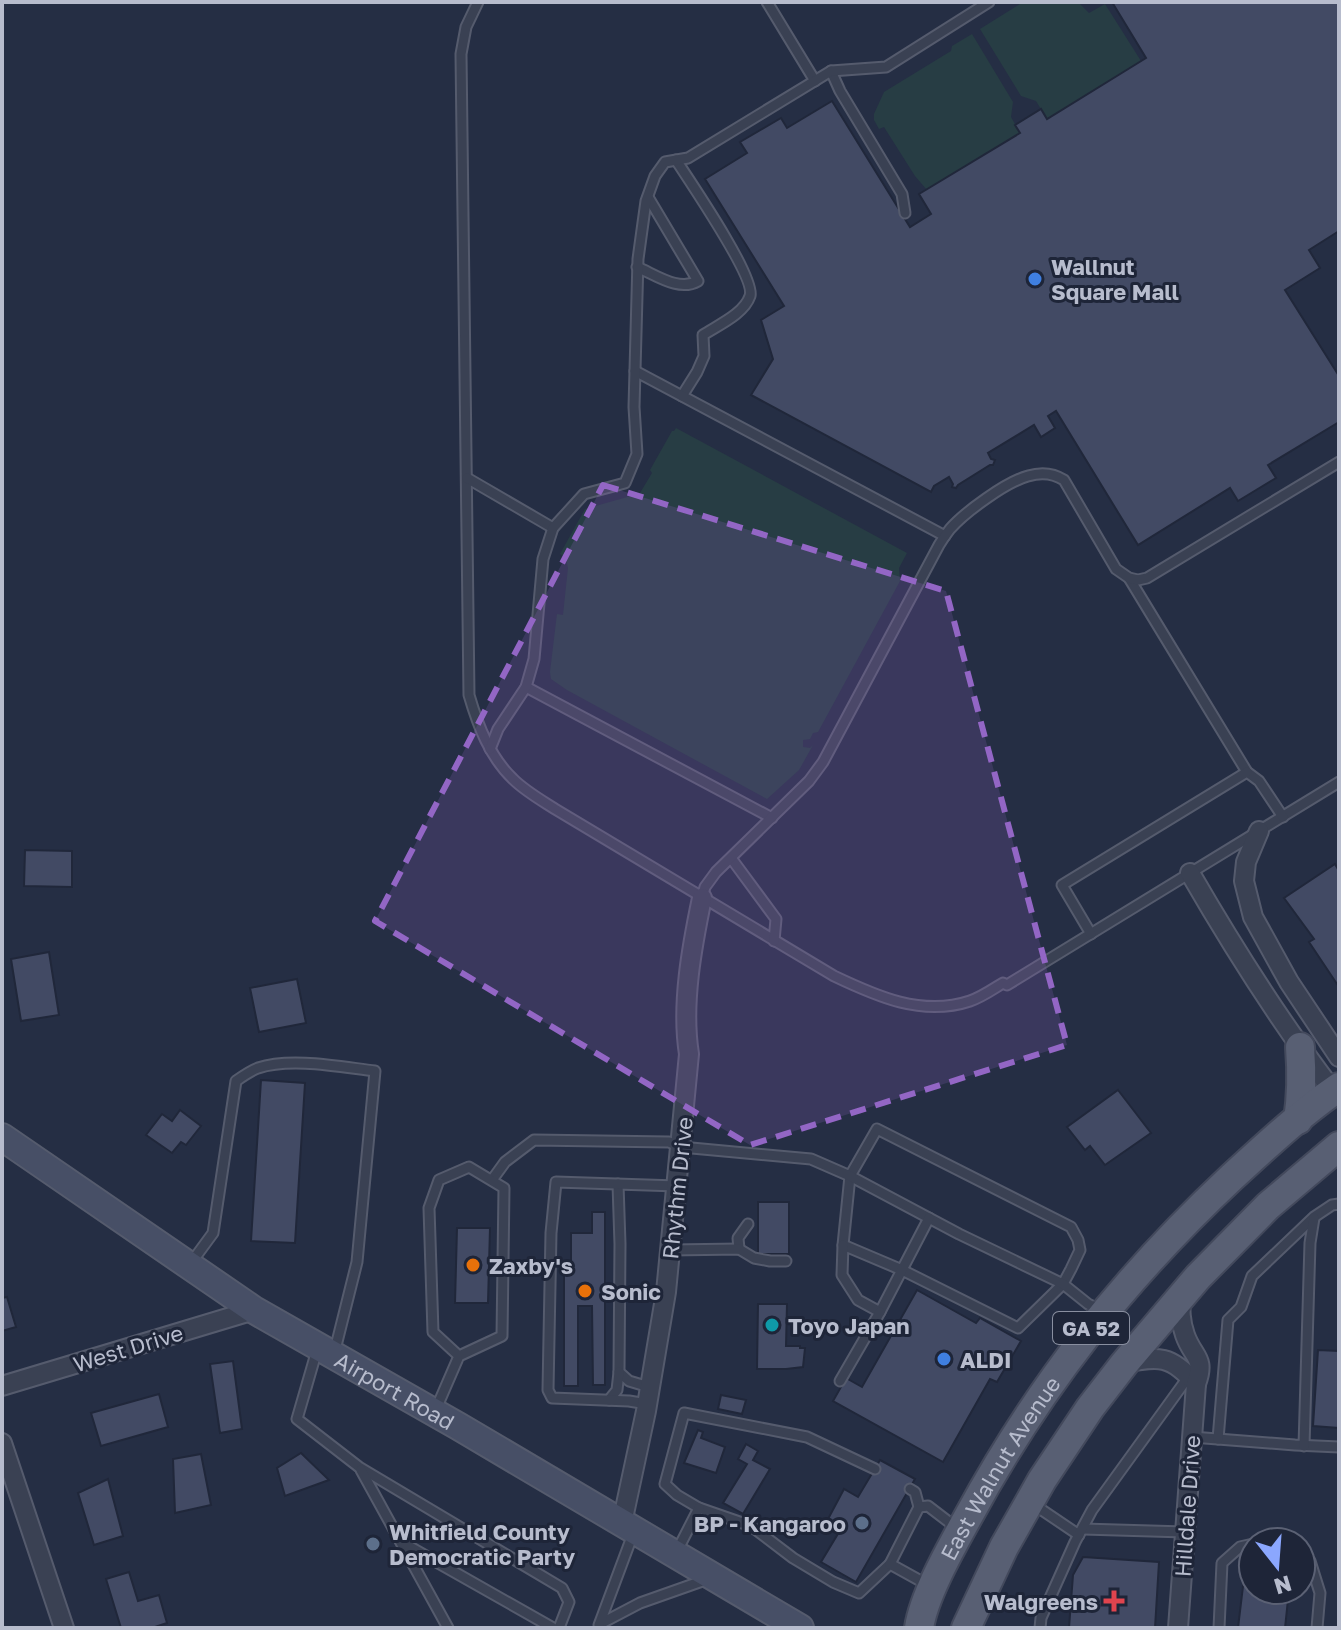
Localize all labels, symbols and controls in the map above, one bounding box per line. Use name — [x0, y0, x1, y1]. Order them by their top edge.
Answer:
place label: Wallnut Square Mall — [1051, 253, 1179, 305]
marker: Wallnut Square Mall — [1026, 270, 1044, 288]
street label: Rhythm Drive — [656, 1116, 698, 1260]
place label: Zaxby's — [489, 1252, 573, 1279]
marker: Zaxby's — [464, 1256, 482, 1274]
place label: Sonic — [601, 1278, 661, 1305]
marker: Sonic — [576, 1282, 594, 1300]
place label: Toyo Japan — [788, 1312, 910, 1339]
road number: GA 52 — [1053, 1312, 1129, 1344]
marker: Toyo Japan — [763, 1316, 781, 1334]
street label: West Drive — [70, 1319, 186, 1377]
street label: Airport Road — [331, 1346, 460, 1435]
place label: ALDI — [960, 1346, 1011, 1373]
marker: ALDI — [935, 1350, 953, 1368]
street label: East Walnut Avenue — [934, 1371, 1065, 1564]
street label: Hilldale Drive — [1169, 1434, 1205, 1578]
place label: BP - Kangaroo — [694, 1510, 846, 1537]
marker: BP - Kangaroo — [853, 1514, 871, 1532]
place label: Whitfield County Democratic Party — [389, 1518, 575, 1570]
north arrow — [1237, 1526, 1317, 1606]
marker: Whitfield County Democratic Party — [364, 1535, 382, 1553]
text: N — [1271, 1570, 1295, 1601]
place label: Walgreens — [984, 1588, 1098, 1615]
marker: Walgreens — [1105, 1592, 1123, 1610]

